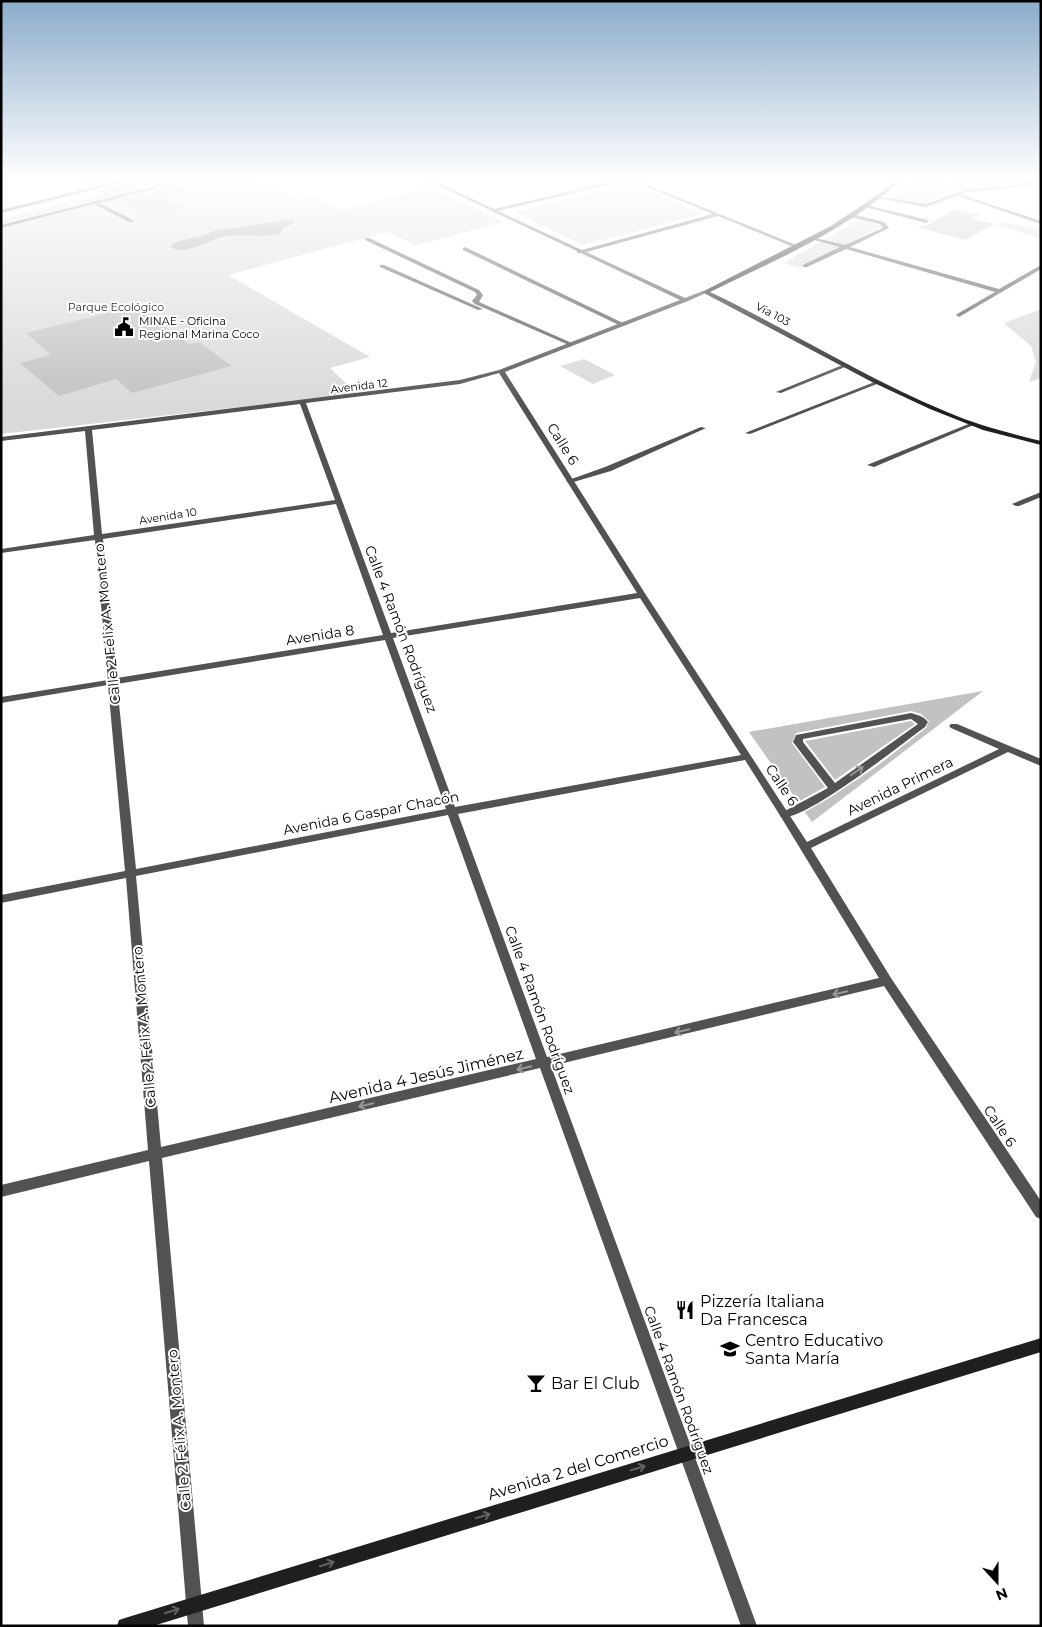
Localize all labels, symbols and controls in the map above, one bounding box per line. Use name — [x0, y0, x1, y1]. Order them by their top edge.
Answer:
street label: Vía 103 — [753, 299, 793, 329]
park label: Parque Ecológico — [68, 300, 164, 314]
place label: MINAE - Oficina Regional Marina Coco — [139, 314, 259, 341]
public building icon: MINAE - Oficina Regional Marina Coco — [113, 316, 135, 338]
street label: Avenida 12 — [330, 376, 388, 396]
street label: Calle 6 — [543, 420, 583, 469]
street label: Avenida 10 — [138, 505, 198, 527]
street label: Calle 2 Félix A. Montero — [90, 542, 124, 705]
street label: Calle 4 Ramón Rodríguez — [361, 543, 441, 715]
street label: Avenida 8 — [284, 621, 356, 649]
street label: Avenida Primera — [844, 753, 956, 819]
street label: Calle 6 — [762, 761, 803, 810]
one-way arrow — [850, 766, 864, 776]
street label: Avenida 6 Gaspar Chacón — [281, 787, 461, 839]
street label: Calle 4 Ramón Rodríguez — [501, 923, 579, 1097]
street label: Calle 2 Félix A. Montero — [128, 945, 160, 1108]
one-way arrow — [832, 989, 848, 998]
one-way arrow — [674, 1027, 690, 1036]
street label: Avenida 4 Jesús Jiménez — [327, 1044, 525, 1107]
one-way arrow — [516, 1064, 532, 1073]
one-way arrow — [358, 1101, 374, 1110]
street label: Calle 6 — [980, 1102, 1021, 1151]
place label: Pizzería Italiana Da Francesca — [700, 1292, 825, 1329]
restaurant icon: Pizzería Italiana Da Francesca — [674, 1299, 696, 1321]
street label: Calle 4 Ramón Rodríguez — [640, 1303, 718, 1477]
place label: Centro Educativo Santa María — [745, 1331, 883, 1368]
school or university icon: Centro Educativo Santa María — [719, 1338, 741, 1360]
street label: Calle 2 Félix A. Montero — [163, 1348, 195, 1511]
bar icon: Bar El Club — [525, 1372, 547, 1394]
place label: Bar El Club — [551, 1374, 640, 1393]
street label: Avenida 2 del Comercio — [485, 1431, 671, 1504]
one-way arrow — [630, 1463, 646, 1473]
one-way arrow — [474, 1511, 490, 1521]
north arrow — [972, 1557, 1022, 1607]
one-way arrow — [319, 1558, 335, 1568]
text: N — [993, 1584, 1010, 1605]
one-way arrow — [164, 1606, 180, 1616]

